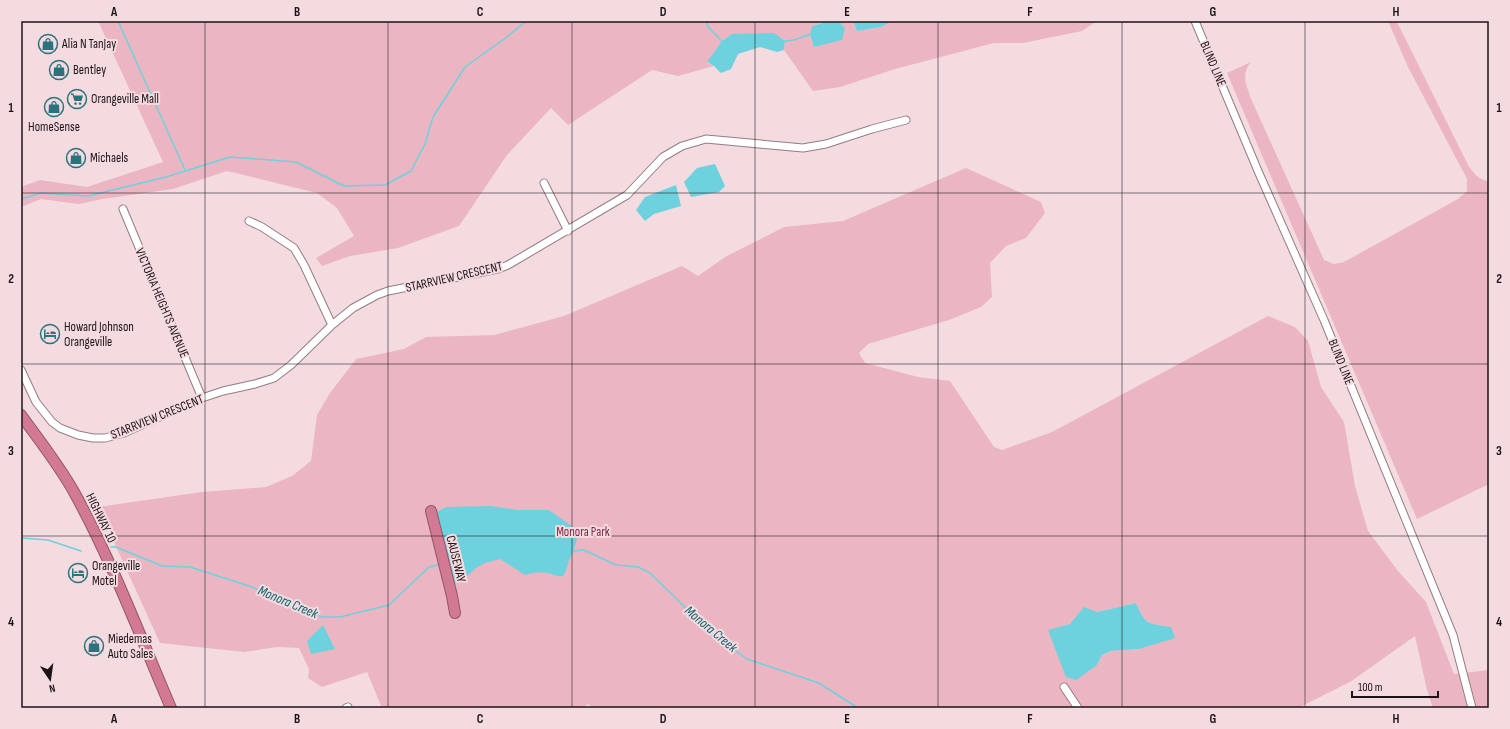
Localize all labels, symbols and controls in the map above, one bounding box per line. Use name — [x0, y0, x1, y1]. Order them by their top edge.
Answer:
text: A — [110, 4, 118, 20]
text: B — [294, 4, 300, 20]
text: C — [477, 4, 484, 20]
text: D — [660, 4, 667, 20]
text: E — [844, 4, 850, 20]
text: F — [1027, 4, 1033, 20]
text: G — [1210, 4, 1217, 20]
text: H — [1393, 4, 1400, 20]
shop icon: Alia N TanJay — [37, 33, 59, 55]
place label: Alia N TanJay — [61, 36, 116, 52]
street label: BLIND LINE — [1196, 39, 1230, 89]
shop icon: Bentley — [48, 59, 70, 81]
place label: Bentley — [73, 62, 106, 78]
supermarket icon: Orangeville Mall — [66, 88, 88, 110]
place label: Orangeville Mall — [91, 91, 159, 107]
shop icon: HomeSense — [43, 96, 65, 118]
text: 1 — [8, 100, 14, 116]
text: 1 — [1496, 100, 1502, 116]
place label: HomeSense — [28, 119, 80, 135]
shop icon: Michaels — [65, 147, 87, 169]
place label: Michaels — [90, 150, 129, 166]
street label: VICTORIA HEIGHTS AVENUE — [132, 246, 192, 360]
street label: STARRVIEW CRESCENT — [404, 258, 504, 296]
text: 2 — [8, 271, 14, 287]
text: 2 — [1496, 271, 1502, 287]
place label: Howard Johnson Orangeville — [64, 319, 134, 350]
hotel icon: Howard Johnson Orangeville — [39, 323, 61, 345]
street label: BLIND LINE — [1325, 337, 1357, 387]
street label: STARRVIEW CRESCENT — [108, 391, 206, 443]
text: 3 — [8, 443, 14, 459]
text: 3 — [1496, 443, 1502, 459]
street label: HIGHWAY 10 — [82, 491, 120, 546]
park label: Monora Park — [556, 524, 610, 540]
street label: CAUSEWAY — [442, 534, 470, 585]
place label: Orangeville Motel — [92, 558, 140, 589]
hotel icon: Orangeville Motel — [67, 562, 89, 584]
water label: Monora Creek — [255, 582, 321, 623]
water label: Monora Creek — [681, 602, 741, 656]
text: 4 — [8, 614, 14, 630]
text: 4 — [1496, 614, 1502, 630]
place label: Miedemas Auto Sales — [107, 631, 154, 662]
shop icon: Miedemas Auto Sales — [83, 635, 105, 657]
north arrow — [30, 659, 70, 699]
scale bar — [1352, 673, 1438, 699]
text: 100 m — [1358, 680, 1383, 695]
text: N — [48, 681, 56, 695]
text: A — [110, 711, 118, 727]
text: B — [294, 711, 300, 727]
text: C — [477, 711, 484, 727]
text: D — [660, 711, 667, 727]
text: E — [844, 711, 850, 727]
text: F — [1027, 711, 1033, 727]
text: G — [1210, 711, 1217, 727]
text: H — [1393, 711, 1400, 727]

